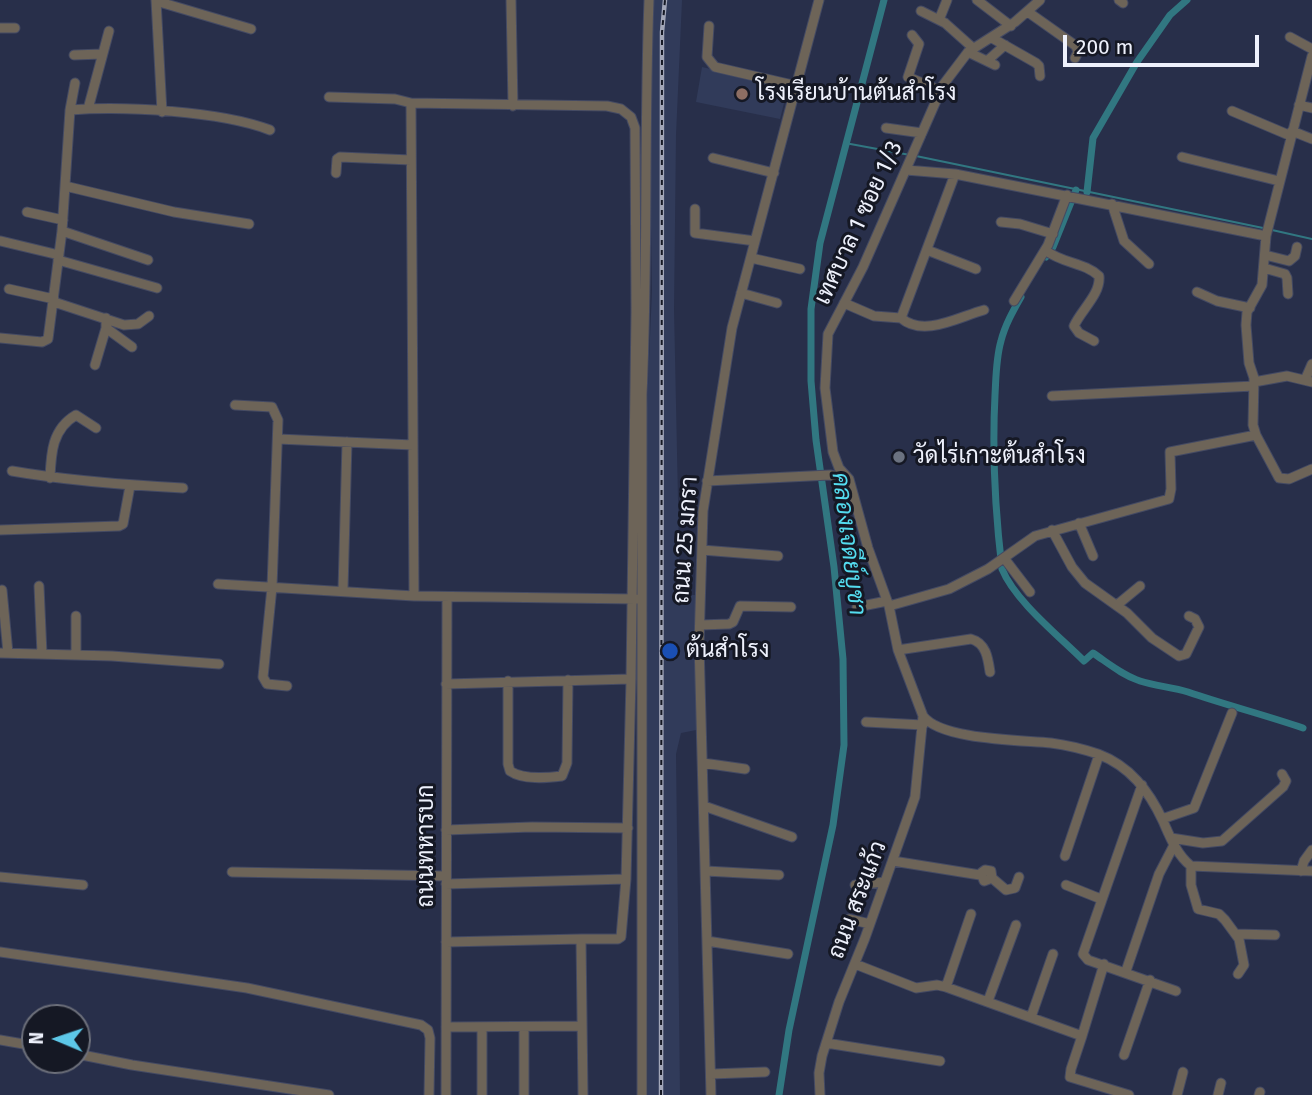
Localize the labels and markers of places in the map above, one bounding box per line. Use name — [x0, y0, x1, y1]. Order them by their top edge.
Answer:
place label: โรงเรียนบ้านต้นสำโรง — [756, 80, 956, 108]
marker: โรงเรียนบ้านต้นสำโรง — [734, 86, 750, 102]
place label: วัดไร่เกาะต้นสำโรง — [913, 443, 1086, 471]
marker: วัดไร่เกาะต้นสำโรง — [891, 449, 907, 465]
place label: ต้นสำโรง — [686, 637, 769, 665]
marker: ต้นสำโรง — [660, 641, 680, 661]

